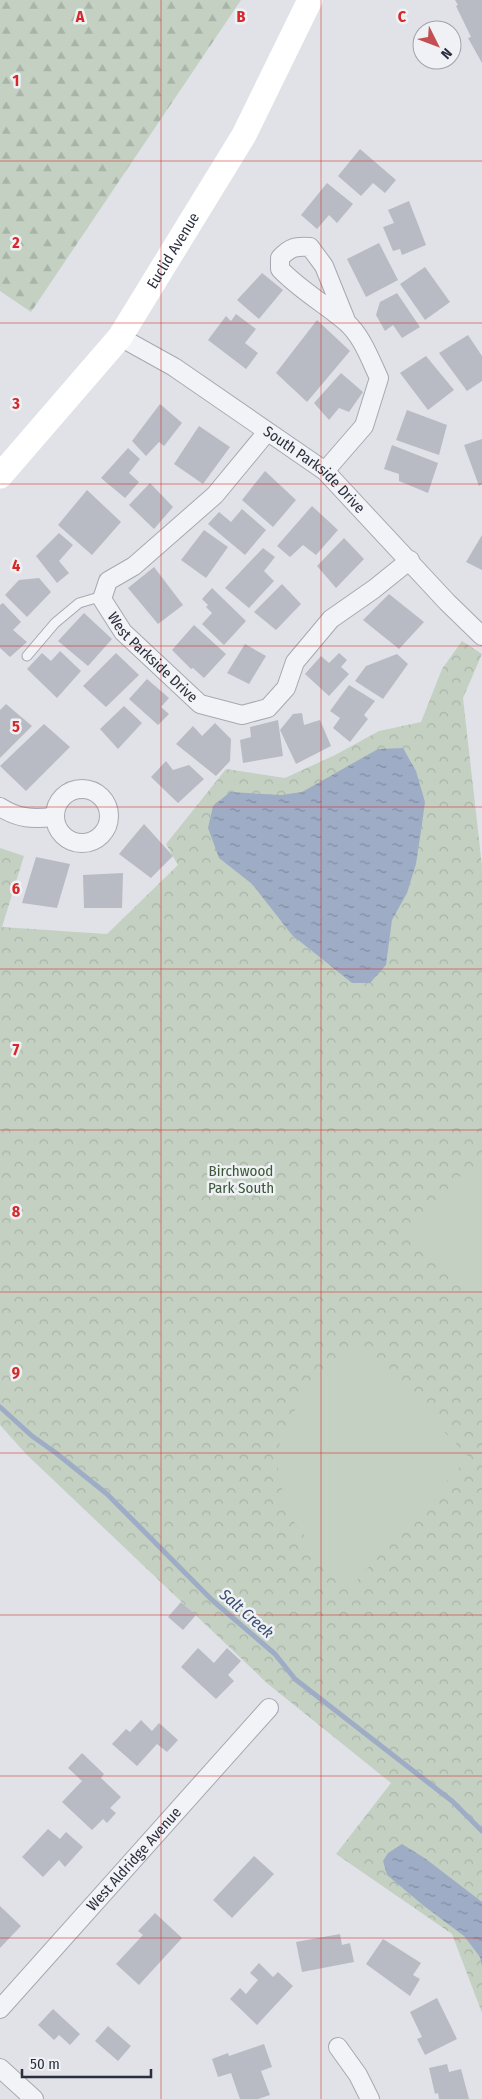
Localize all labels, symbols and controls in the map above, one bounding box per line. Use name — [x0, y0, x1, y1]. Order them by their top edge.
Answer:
text: A — [75, 7, 85, 26]
text: B — [237, 7, 246, 26]
text: C — [398, 7, 407, 26]
north arrow — [412, 20, 462, 70]
text: N — [437, 45, 455, 62]
text: 1 — [13, 71, 19, 90]
street label: Euclid Avenue — [143, 209, 203, 292]
text: 2 — [11, 233, 20, 252]
text: 3 — [11, 394, 20, 413]
street label: South Parkside Drive — [260, 422, 369, 517]
text: 4 — [12, 556, 20, 575]
street label: West Parkside Drive — [104, 609, 201, 706]
text: 5 — [12, 717, 20, 736]
text: 6 — [12, 879, 20, 898]
text: 7 — [13, 1040, 20, 1059]
park label: Birchwood Park South — [208, 1162, 274, 1197]
text: 8 — [12, 1202, 21, 1221]
text: 9 — [12, 1363, 20, 1382]
water label: Salt Creek — [215, 1584, 278, 1642]
street label: West Aldridge Avenue — [83, 1803, 185, 1915]
scale bar — [22, 2046, 151, 2078]
text: 50 m — [30, 2055, 60, 2073]

